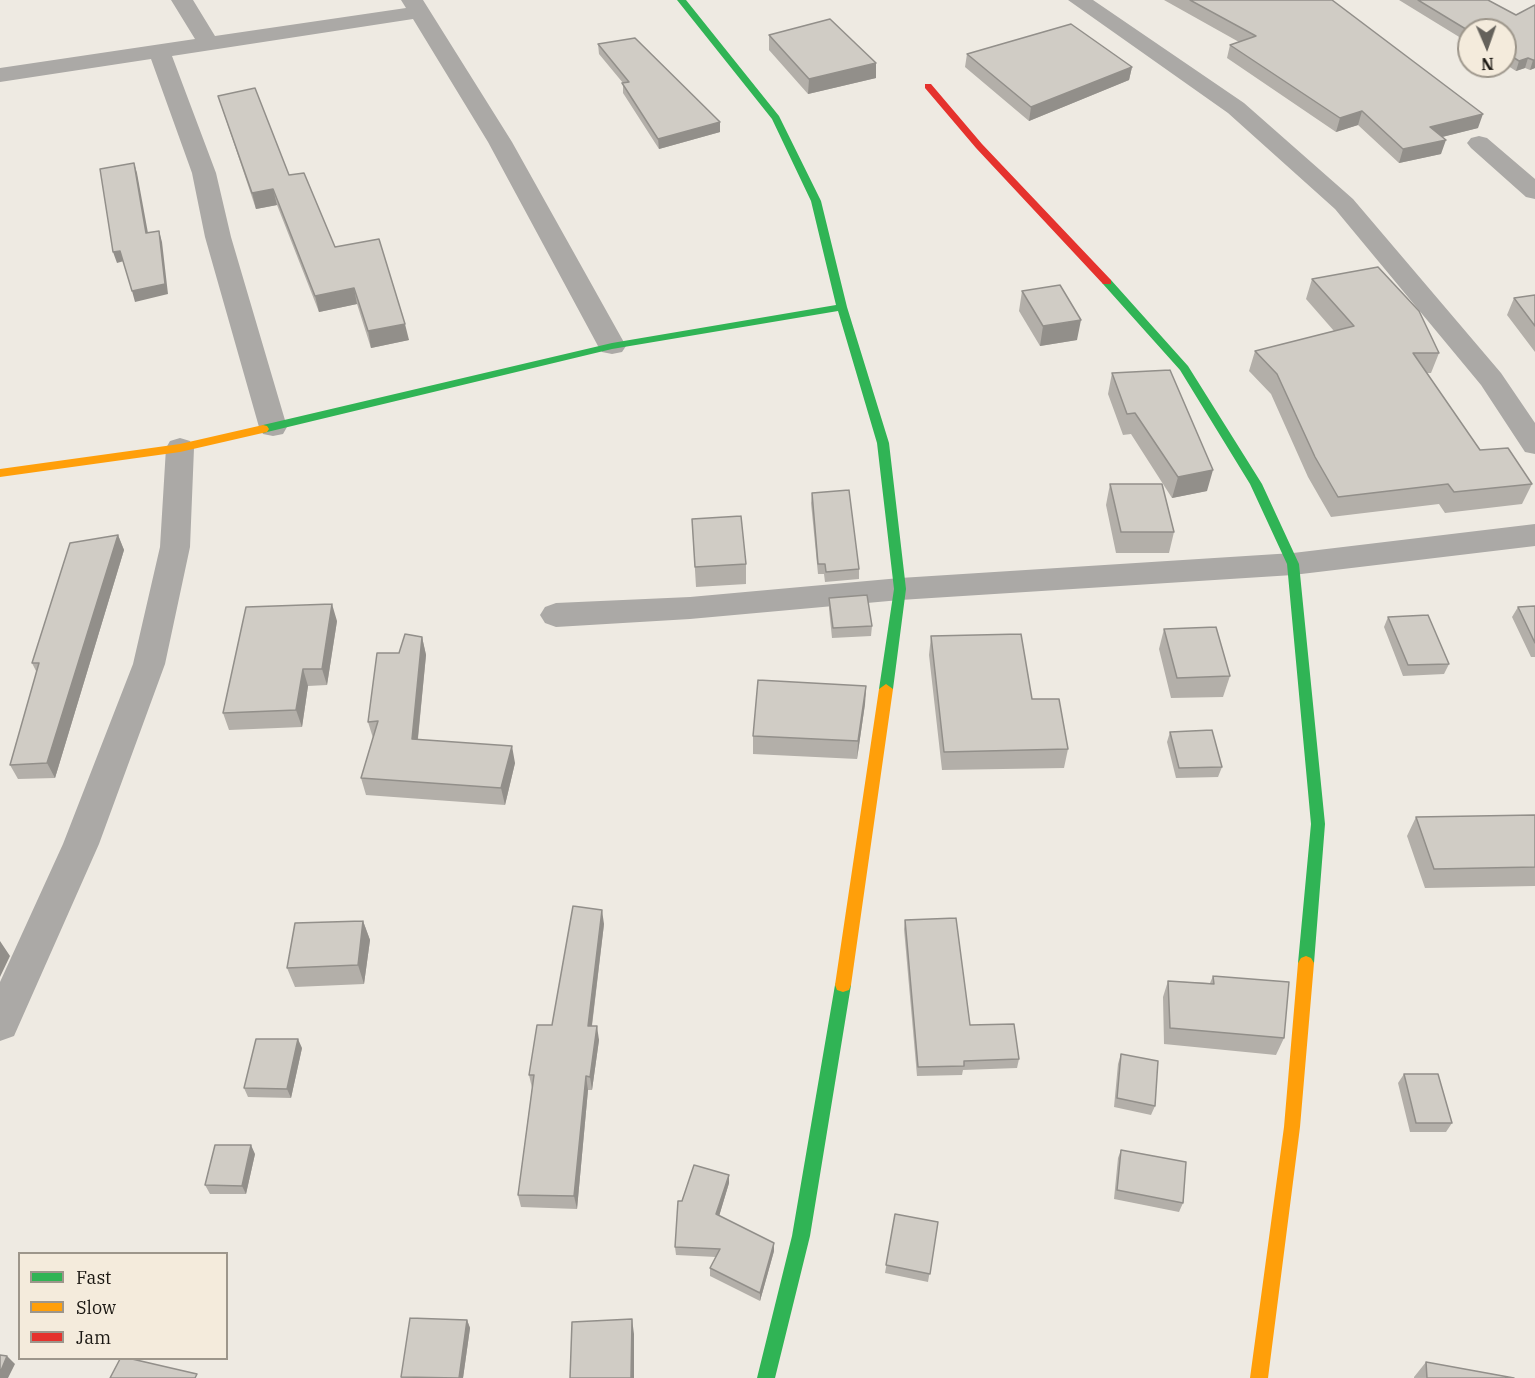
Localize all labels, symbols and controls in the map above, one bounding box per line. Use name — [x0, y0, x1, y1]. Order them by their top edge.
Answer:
north arrow — [1457, 18, 1517, 78]
text: N — [1481, 54, 1494, 74]
legend — [18, 1252, 228, 1360]
text: Fast — [76, 1266, 111, 1289]
text: Slow — [76, 1296, 116, 1319]
text: Jam — [76, 1326, 111, 1349]

